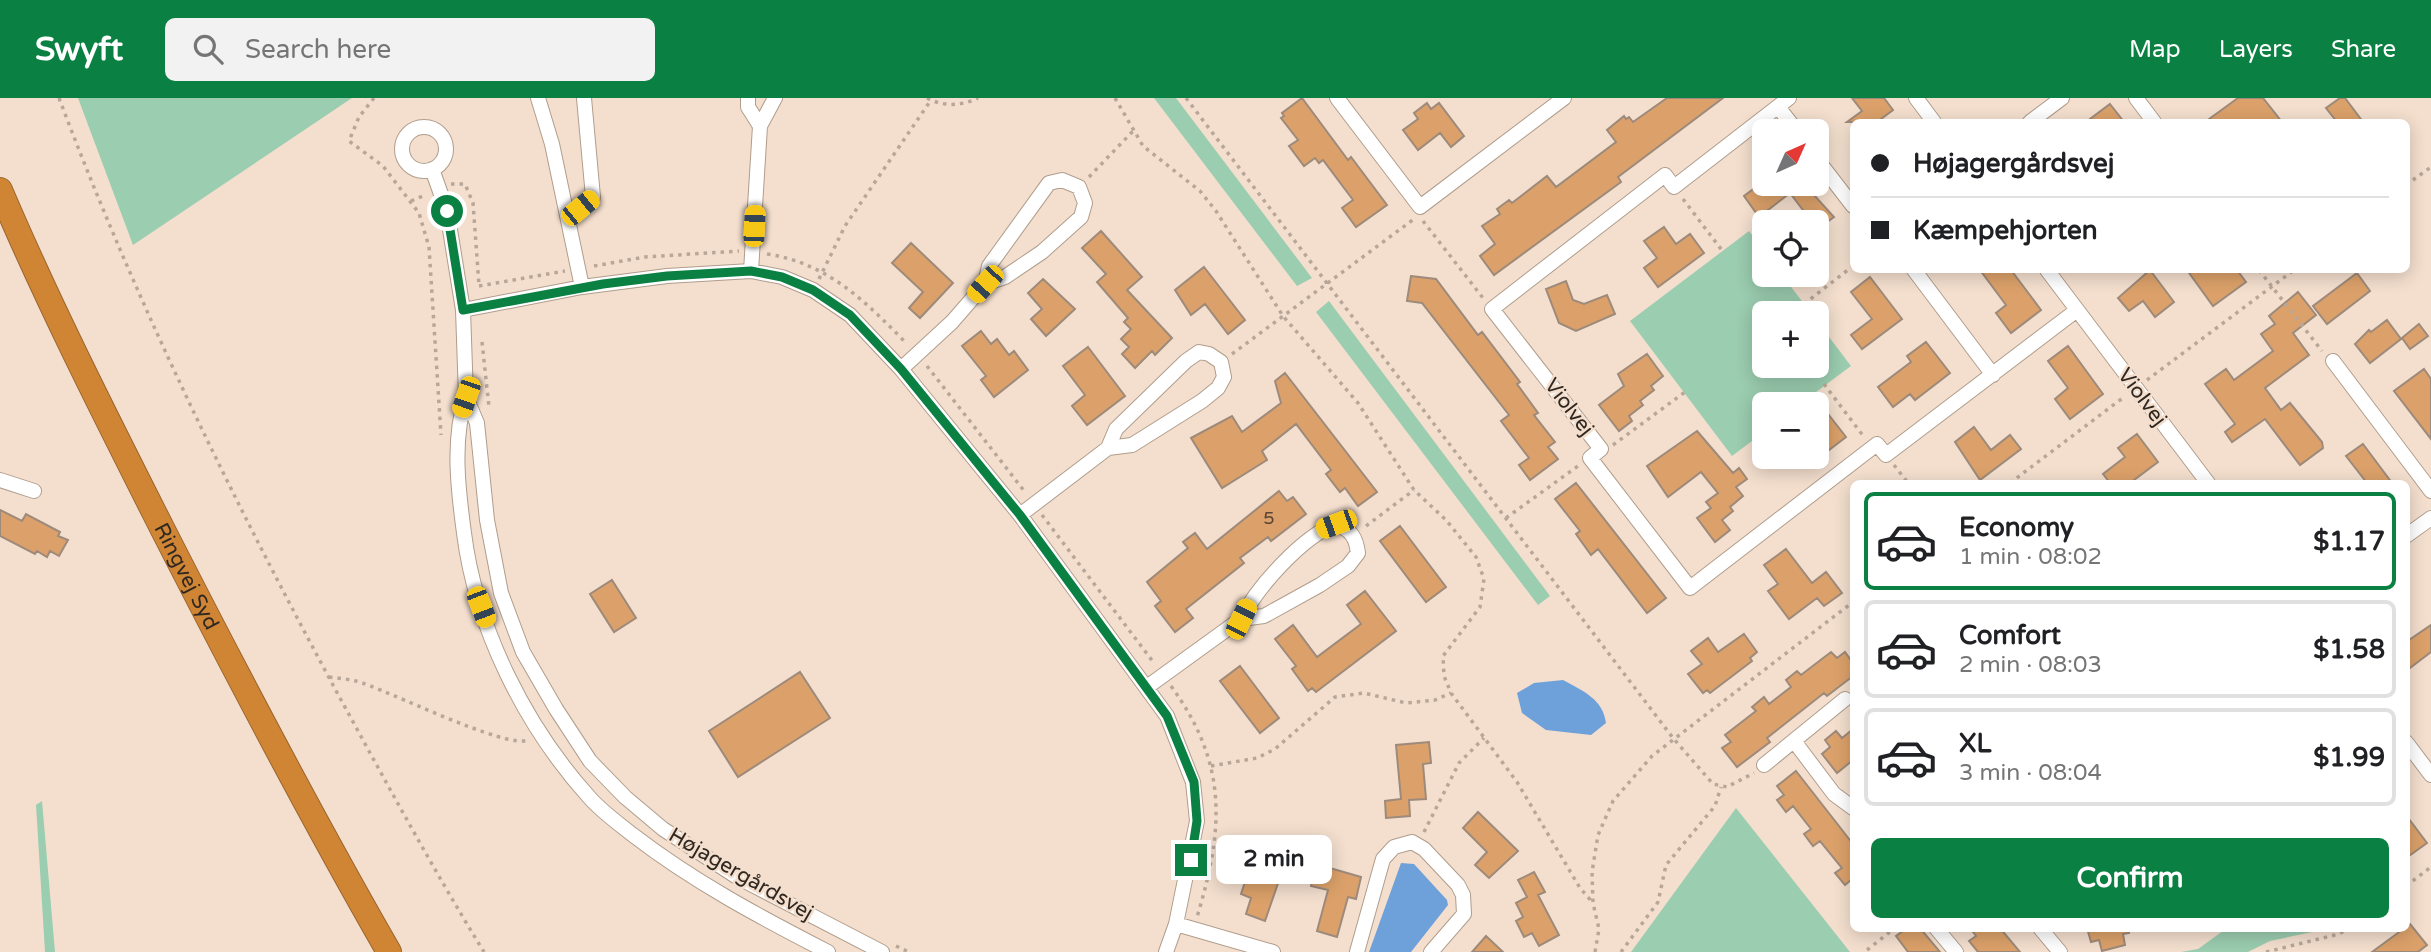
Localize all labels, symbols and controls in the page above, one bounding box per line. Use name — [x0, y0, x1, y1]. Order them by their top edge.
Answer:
search box — [165, 18, 655, 81]
text: Swyft — [35, 30, 123, 69]
icon: search — [189, 30, 227, 68]
text: Search here — [245, 34, 391, 65]
text: Map — [2129, 35, 2181, 64]
text: Layers — [2219, 35, 2293, 64]
text: Share — [2331, 35, 2396, 64]
north arrow — [1752, 119, 1829, 196]
map controls — [1752, 119, 1829, 469]
text: Højagergårdsvej — [1913, 148, 2114, 179]
car — [558, 187, 603, 229]
route start — [431, 195, 463, 227]
car — [743, 204, 766, 248]
button: locate — [1752, 210, 1829, 287]
text: Kæmpehjorten — [1913, 215, 2098, 246]
car — [964, 261, 1007, 307]
button: + — [1752, 301, 1829, 378]
street label: Violvej — [2112, 363, 2172, 431]
street label: Violvej — [1539, 373, 1599, 441]
car — [450, 374, 483, 420]
button: − — [1752, 392, 1829, 469]
house number: 5 — [1263, 507, 1275, 529]
car — [1313, 507, 1360, 541]
icon: car — [1875, 510, 1938, 573]
text: Economy — [1959, 512, 2074, 543]
street label: Ringvej Syd — [149, 519, 224, 634]
text: $1.17 — [2313, 526, 2385, 557]
text: 1 min · 08:02 — [1959, 543, 2102, 571]
car — [464, 584, 499, 630]
car — [1223, 596, 1260, 642]
icon: car — [1875, 618, 1938, 681]
text: Comfort — [1959, 620, 2061, 651]
text: $1.58 — [2313, 634, 2385, 665]
text: 2 min · 08:03 — [1959, 651, 2102, 679]
icon: car — [1875, 726, 1938, 789]
text: XL — [1959, 728, 1991, 759]
text: $1.99 — [2313, 742, 2385, 773]
text: 3 min · 08:04 — [1959, 759, 2102, 787]
street label: Højagergårdsvej — [664, 823, 818, 925]
callout: 2 min — [1216, 836, 1331, 884]
button: Confirm — [1871, 838, 2389, 918]
route end — [1175, 844, 1207, 876]
text: 2 min — [1243, 845, 1305, 873]

